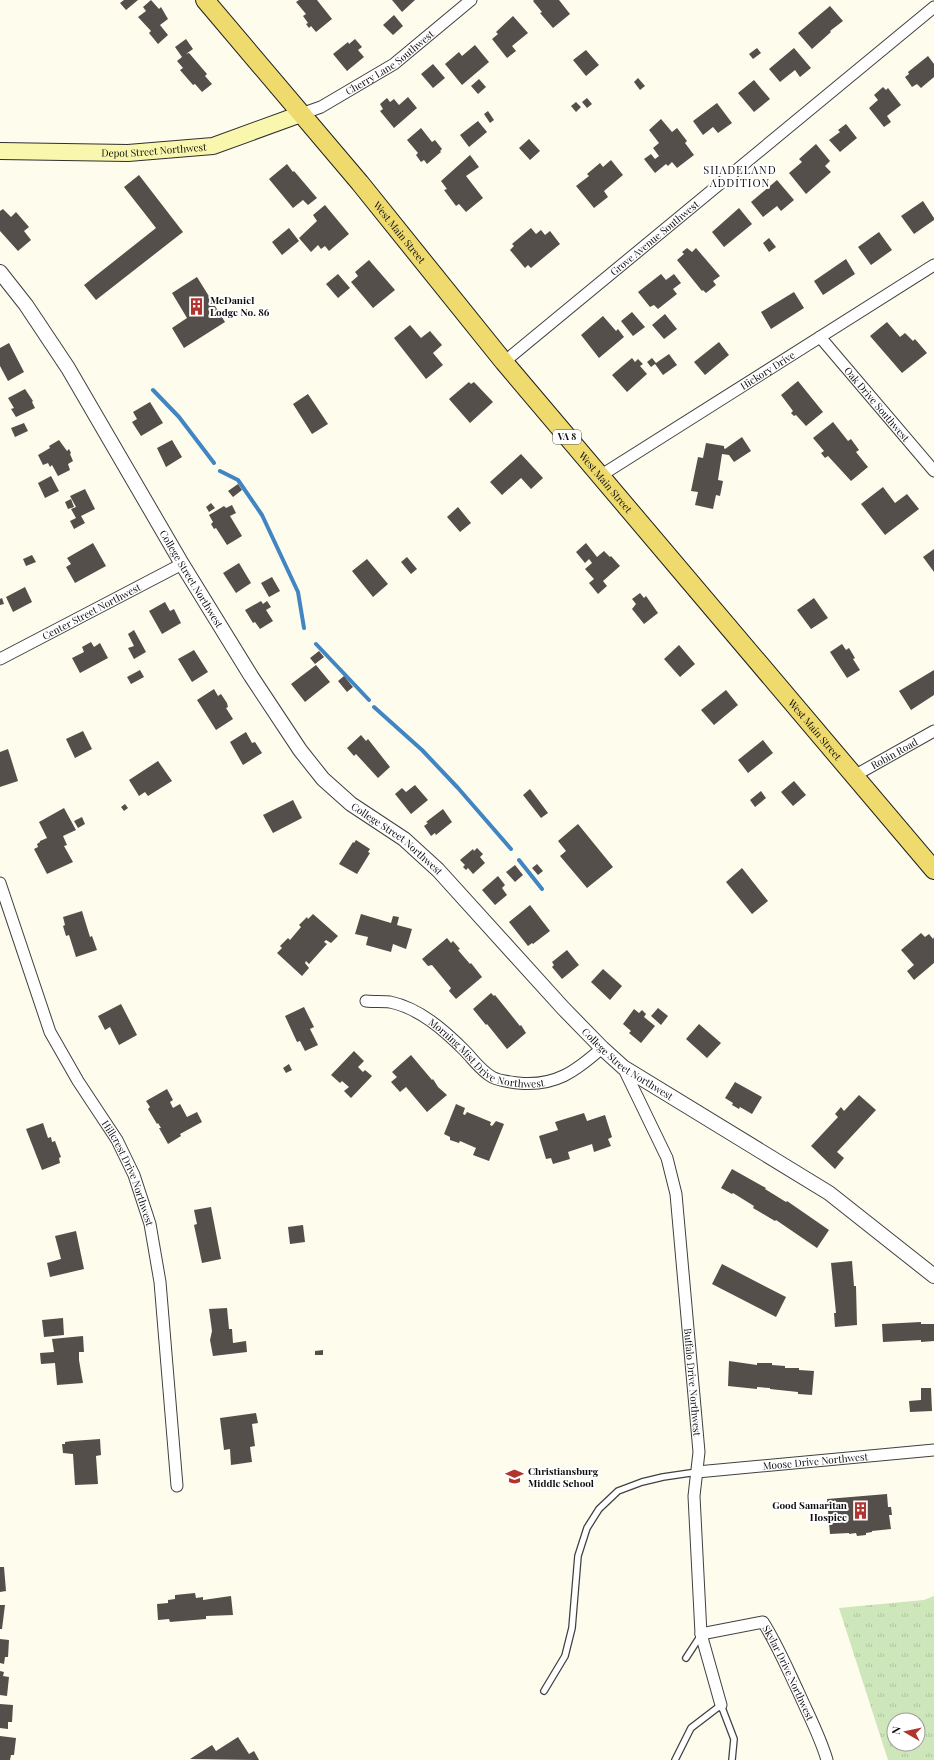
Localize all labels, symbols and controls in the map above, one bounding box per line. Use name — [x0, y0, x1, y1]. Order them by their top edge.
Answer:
street label: Cherry Lane Southwest — [343, 27, 437, 98]
street label: Depot Street Northwest — [101, 140, 208, 160]
district label: SHADELAND ADDITION — [703, 162, 777, 190]
street label: Grove Avenue Southwest — [607, 197, 702, 279]
street label: West Main Street — [370, 198, 429, 266]
place label: McDaniel Lodge No. 86 — [210, 293, 270, 319]
building icon: McDaniel Lodge No. 86 — [187, 296, 207, 316]
street label: Hickory Drive — [737, 348, 797, 393]
street label: Oak Drive Southwest — [841, 364, 913, 445]
road number: VA 8 — [553, 430, 581, 444]
street label: West Main Street — [575, 448, 636, 516]
street label: College Street Northwest — [157, 527, 227, 631]
street label: Center Street Northwest — [40, 580, 143, 643]
street label: West Main Street — [785, 695, 845, 763]
street label: Robin Road — [868, 735, 920, 772]
street label: College Street Northwest — [349, 799, 446, 878]
street label: Morning Mist Drive Northwest — [426, 1015, 546, 1091]
street label: College Street Northwest — [579, 1025, 676, 1103]
street label: Hillcrest Drive Northwest — [99, 1117, 157, 1228]
street label: Buffalo Drive Northwest — [681, 1328, 705, 1437]
street label: Moose Drive Northwest — [762, 1449, 869, 1473]
place label: Christiansburg Middle School — [528, 1464, 599, 1490]
school or university icon: Christiansburg Middle School — [505, 1467, 525, 1487]
place label: Good Samaritan Hospice — [772, 1498, 848, 1524]
building icon: Good Samaritan Hospice — [850, 1501, 870, 1521]
street label: Skylar Drive Northwest — [760, 1622, 818, 1723]
north arrow — [886, 1712, 926, 1752]
text: N — [888, 1725, 904, 1735]

